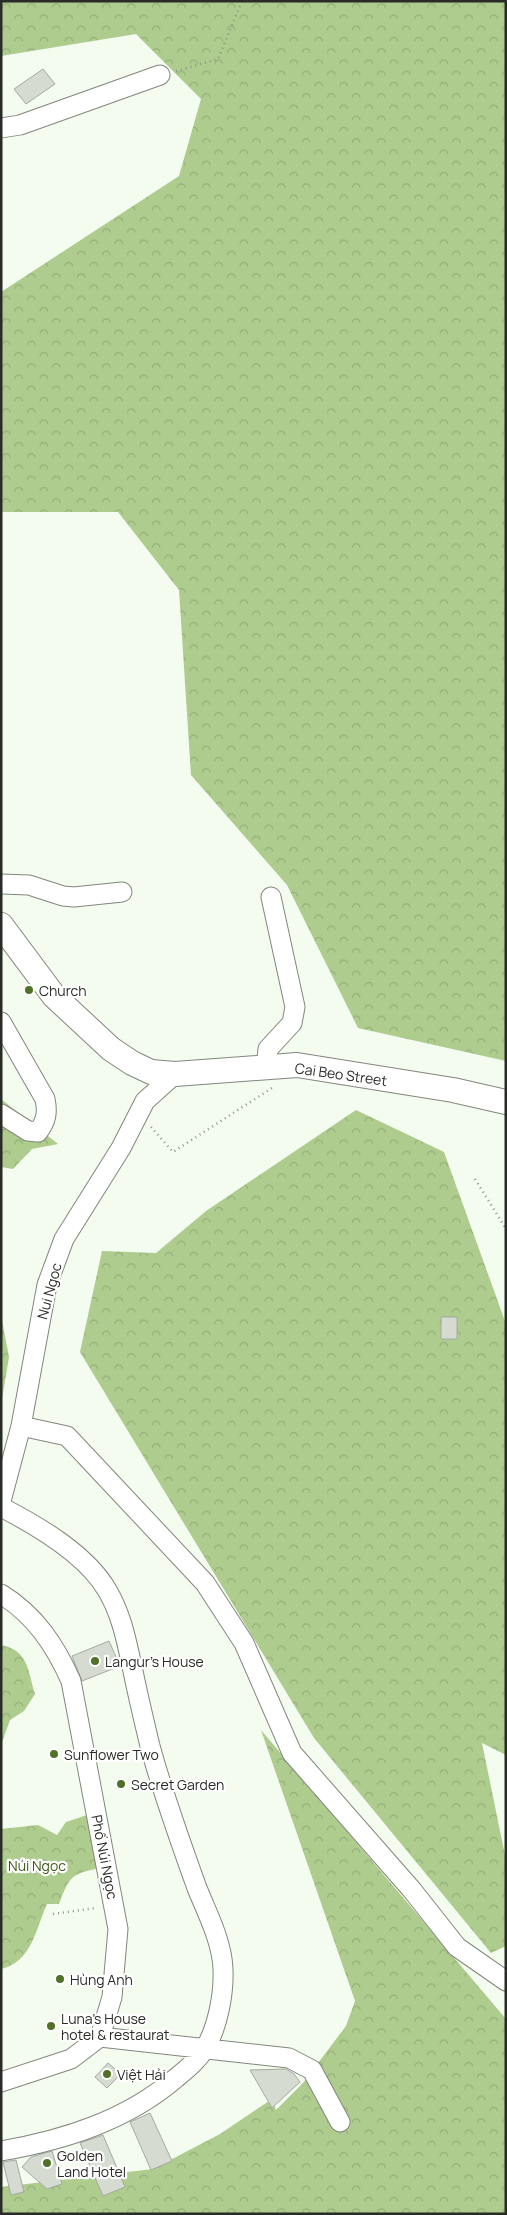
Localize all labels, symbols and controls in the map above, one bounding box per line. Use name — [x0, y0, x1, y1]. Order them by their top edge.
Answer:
place label: Church — [39, 981, 87, 1000]
marker: Church — [23, 984, 35, 996]
street label: Cai Beo Street — [294, 1058, 389, 1090]
street label: Nui Ngoc — [32, 1260, 66, 1321]
place label: Langur's House — [105, 1652, 204, 1671]
marker: Langur's House — [89, 1655, 101, 1667]
place label: Sunflower Two — [64, 1745, 159, 1764]
marker: Sunflower Two — [48, 1748, 60, 1760]
place label: Secret Garden — [131, 1775, 224, 1794]
marker: Secret Garden — [115, 1778, 127, 1790]
street label: Phố Núi Ngọc — [87, 1813, 123, 1901]
park label: Núi Ngọc — [8, 1856, 66, 1875]
place label: Hùng Anh — [70, 1970, 133, 1989]
marker: Hùng Anh — [54, 1973, 66, 1985]
place label: Luna's House hotel & restaurat — [61, 2009, 170, 2044]
marker: Luna's House hotel & restaurat — [45, 2020, 57, 2032]
place label: Việt Hải — [117, 2065, 166, 2084]
marker: Việt Hải — [101, 2068, 113, 2080]
place label: Golden Land Hotel — [57, 2146, 126, 2181]
marker: Golden Land Hotel — [41, 2157, 53, 2169]

